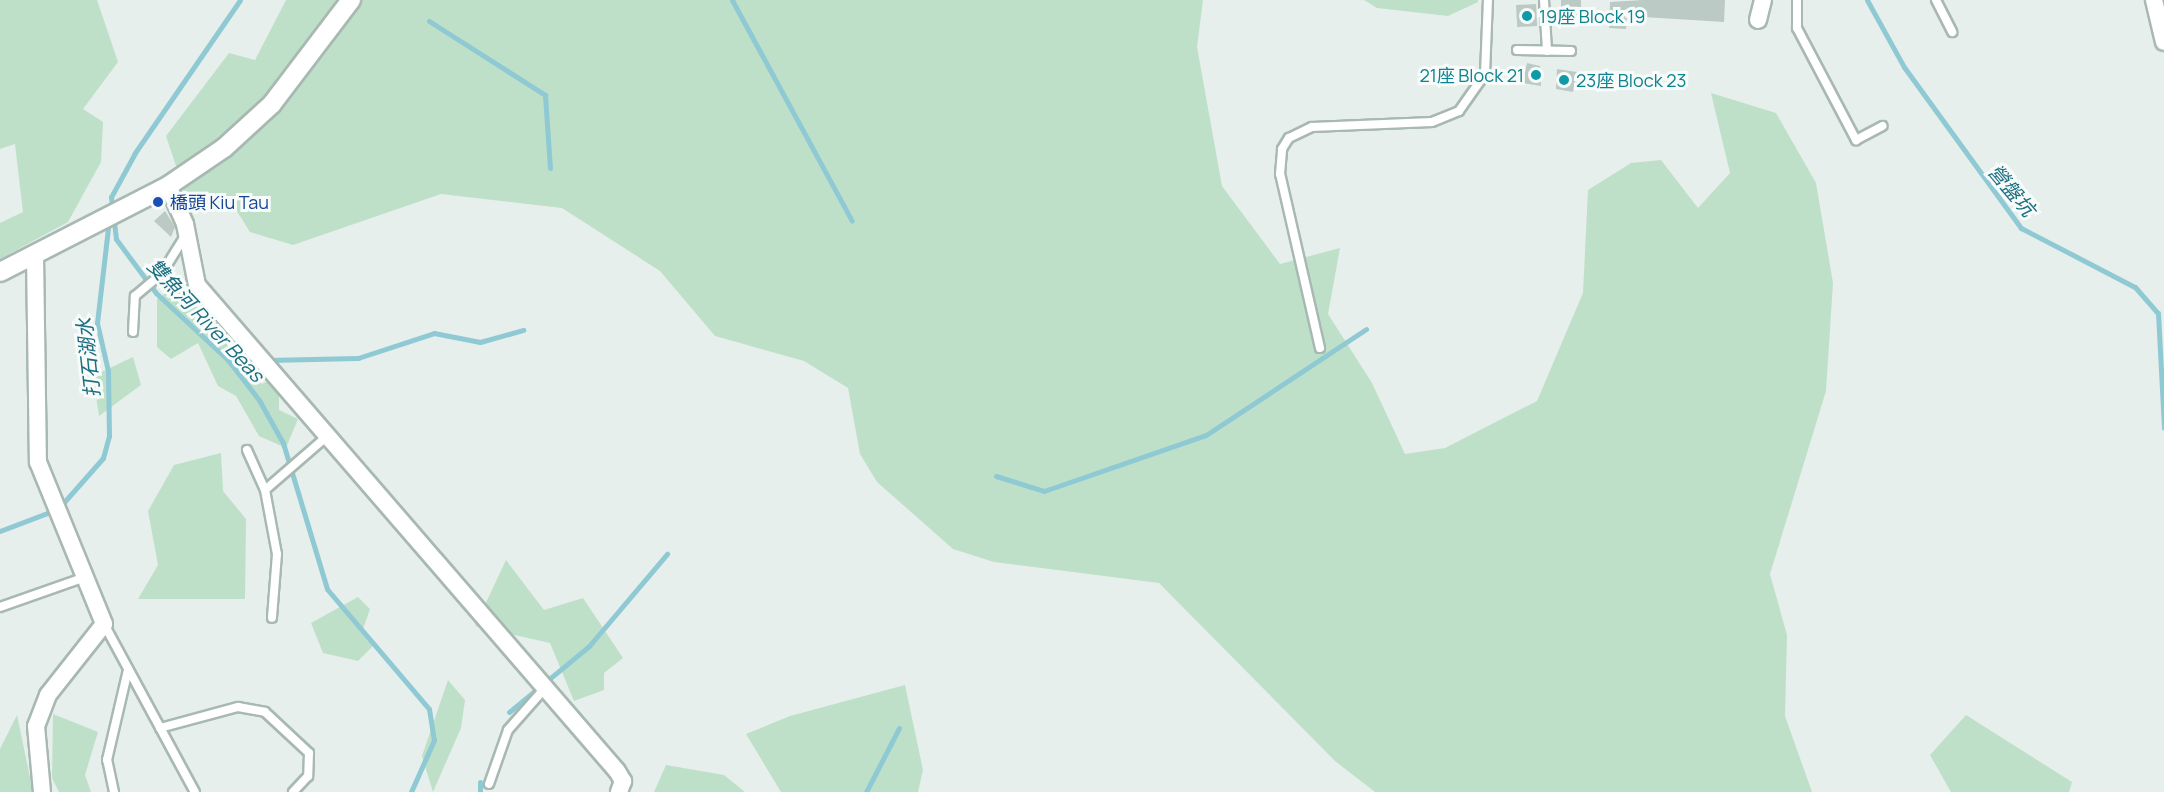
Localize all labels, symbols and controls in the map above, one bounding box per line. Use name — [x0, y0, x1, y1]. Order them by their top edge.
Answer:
place label: 19座 Block 19 — [1539, 5, 1645, 27]
marker: 19座 Block 19 — [1520, 9, 1534, 23]
place label: 21座 Block 21 — [1419, 64, 1524, 86]
marker: 21座 Block 21 — [1529, 68, 1543, 82]
place label: 23座 Block 23 — [1576, 69, 1686, 91]
marker: 23座 Block 23 — [1557, 73, 1571, 87]
water label: 營盤坑 — [1984, 159, 2040, 221]
place label: 橋頭 Kiu Tau — [170, 191, 269, 213]
marker: 橋頭 Kiu Tau — [151, 195, 165, 209]
water label: 雙魚河 River Beas — [143, 254, 269, 386]
water label: 打石湖水 — [72, 317, 104, 399]

